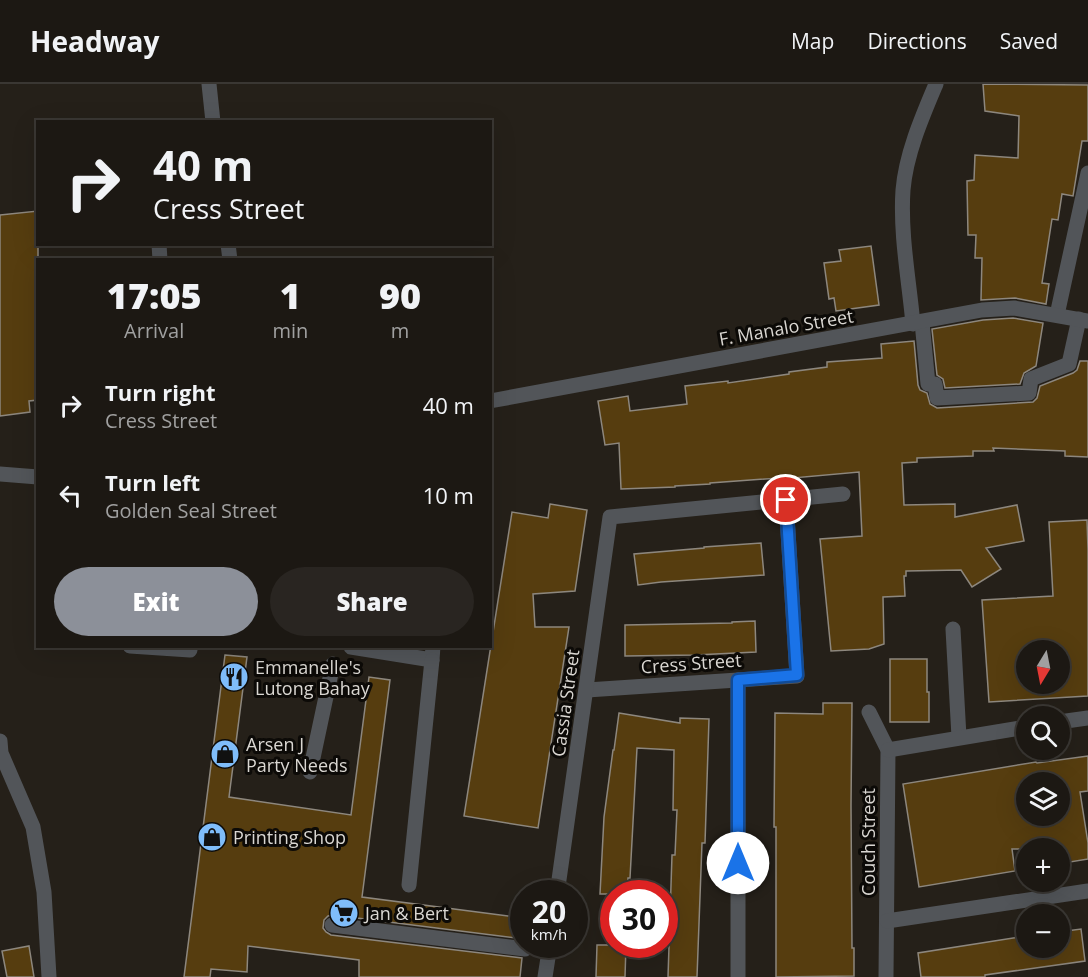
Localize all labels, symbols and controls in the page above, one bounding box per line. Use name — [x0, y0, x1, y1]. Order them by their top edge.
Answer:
text: Headway — [30, 22, 159, 60]
text: Map — [791, 27, 834, 55]
text: Directions — [867, 27, 967, 55]
text: Saved — [1000, 27, 1058, 55]
text: 40 m — [153, 136, 253, 193]
icon: right — [54, 144, 132, 222]
text: Cress Street — [153, 190, 304, 227]
text: 17:05 — [107, 271, 202, 320]
text: 1 — [280, 271, 301, 320]
text: 90 — [379, 271, 421, 320]
street label: F. Manalo Street — [717, 303, 855, 351]
text: Arrival — [124, 317, 184, 344]
text: min — [272, 317, 308, 344]
text: m — [391, 317, 409, 344]
text: Turn right — [105, 377, 216, 407]
icon: right — [54, 389, 87, 422]
text: 40 m — [423, 390, 474, 420]
text: Cress Street — [105, 407, 217, 434]
text: Turn left — [105, 467, 200, 497]
pin — [760, 474, 811, 525]
icon: left — [54, 479, 87, 512]
text: 10 m — [423, 480, 474, 510]
icon: arrive — [769, 483, 802, 516]
text: Golden Seal Street — [105, 497, 277, 524]
button: Exit — [54, 567, 258, 636]
button: Share — [270, 567, 474, 636]
north arrow — [1016, 640, 1070, 694]
map controls — [1016, 640, 1070, 958]
street label: Cassia Street — [546, 648, 584, 758]
street label: Cress Street — [640, 648, 742, 678]
place label: Emmanelle's Lutong Bahay — [255, 655, 371, 700]
restaurant icon: Emmanelle's Lutong Bahay — [218, 661, 250, 693]
button: search — [1016, 706, 1070, 760]
place label: Arsen J Party Needs — [246, 732, 348, 777]
shop icon: Arsen J Party Needs — [209, 738, 241, 770]
button: layers — [1016, 772, 1070, 826]
street label: Couch Street — [856, 788, 880, 896]
shop icon: Printing Shop — [196, 821, 228, 853]
place label: Printing Shop — [233, 825, 346, 849]
position arrow — [706, 831, 770, 895]
button: + — [1016, 838, 1070, 892]
speed limit sign: 30 — [600, 880, 678, 958]
text: 20 — [532, 891, 566, 932]
supermarket icon: Jan & Bert — [328, 897, 360, 929]
place label: Jan & Bert — [363, 901, 449, 925]
button: − — [1016, 904, 1070, 958]
text: km/h — [531, 924, 567, 944]

